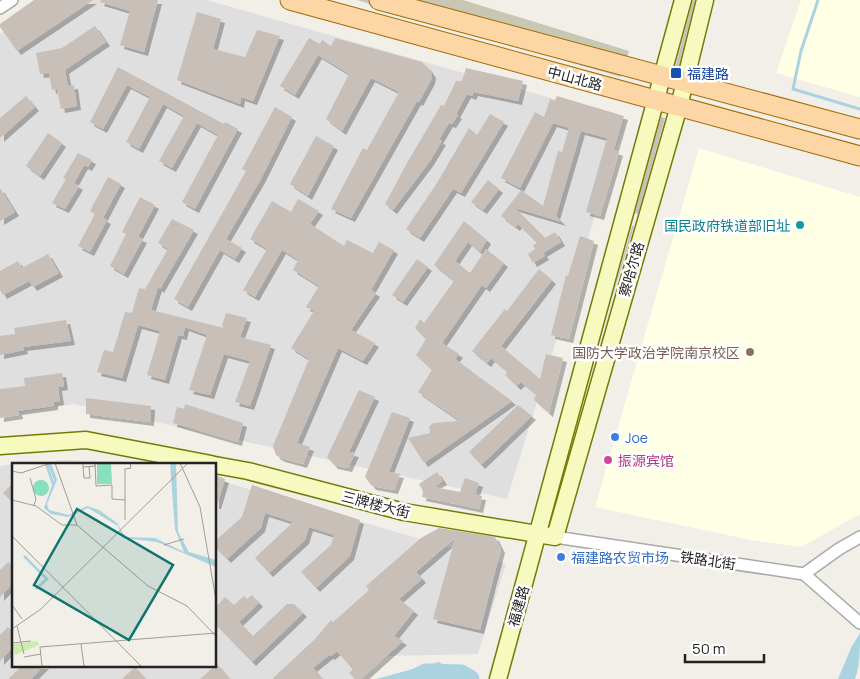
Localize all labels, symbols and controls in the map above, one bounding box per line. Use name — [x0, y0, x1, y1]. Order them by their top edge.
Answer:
street label: 中山北路 — [545, 62, 605, 94]
place label: 福建路 — [687, 64, 729, 83]
marker: 福建路 — [669, 66, 683, 80]
place label: 国民政府铁道部旧址 — [664, 216, 790, 235]
marker: 国民政府铁道部旧址 — [794, 219, 806, 231]
street label: 察哈尔路 — [614, 239, 648, 299]
place label: 国防大学政治学院南京校区 — [572, 343, 740, 362]
marker: 国防大学政治学院南京校区 — [744, 346, 756, 358]
place label: Joe — [625, 428, 648, 447]
marker: Joe — [609, 431, 621, 443]
place label: 振源宾馆 — [618, 451, 674, 470]
marker: 振源宾馆 — [602, 454, 614, 466]
inset map — [12, 463, 216, 666]
street label: 三牌楼大街 — [340, 486, 412, 522]
street label: 铁路北街 — [679, 547, 737, 573]
place label: 福建路农贸市场 — [571, 548, 669, 567]
marker: 福建路农贸市场 — [555, 551, 567, 563]
street label: 福建路 — [503, 583, 533, 629]
scale bar — [685, 632, 764, 664]
text: 50 m — [692, 638, 726, 659]

